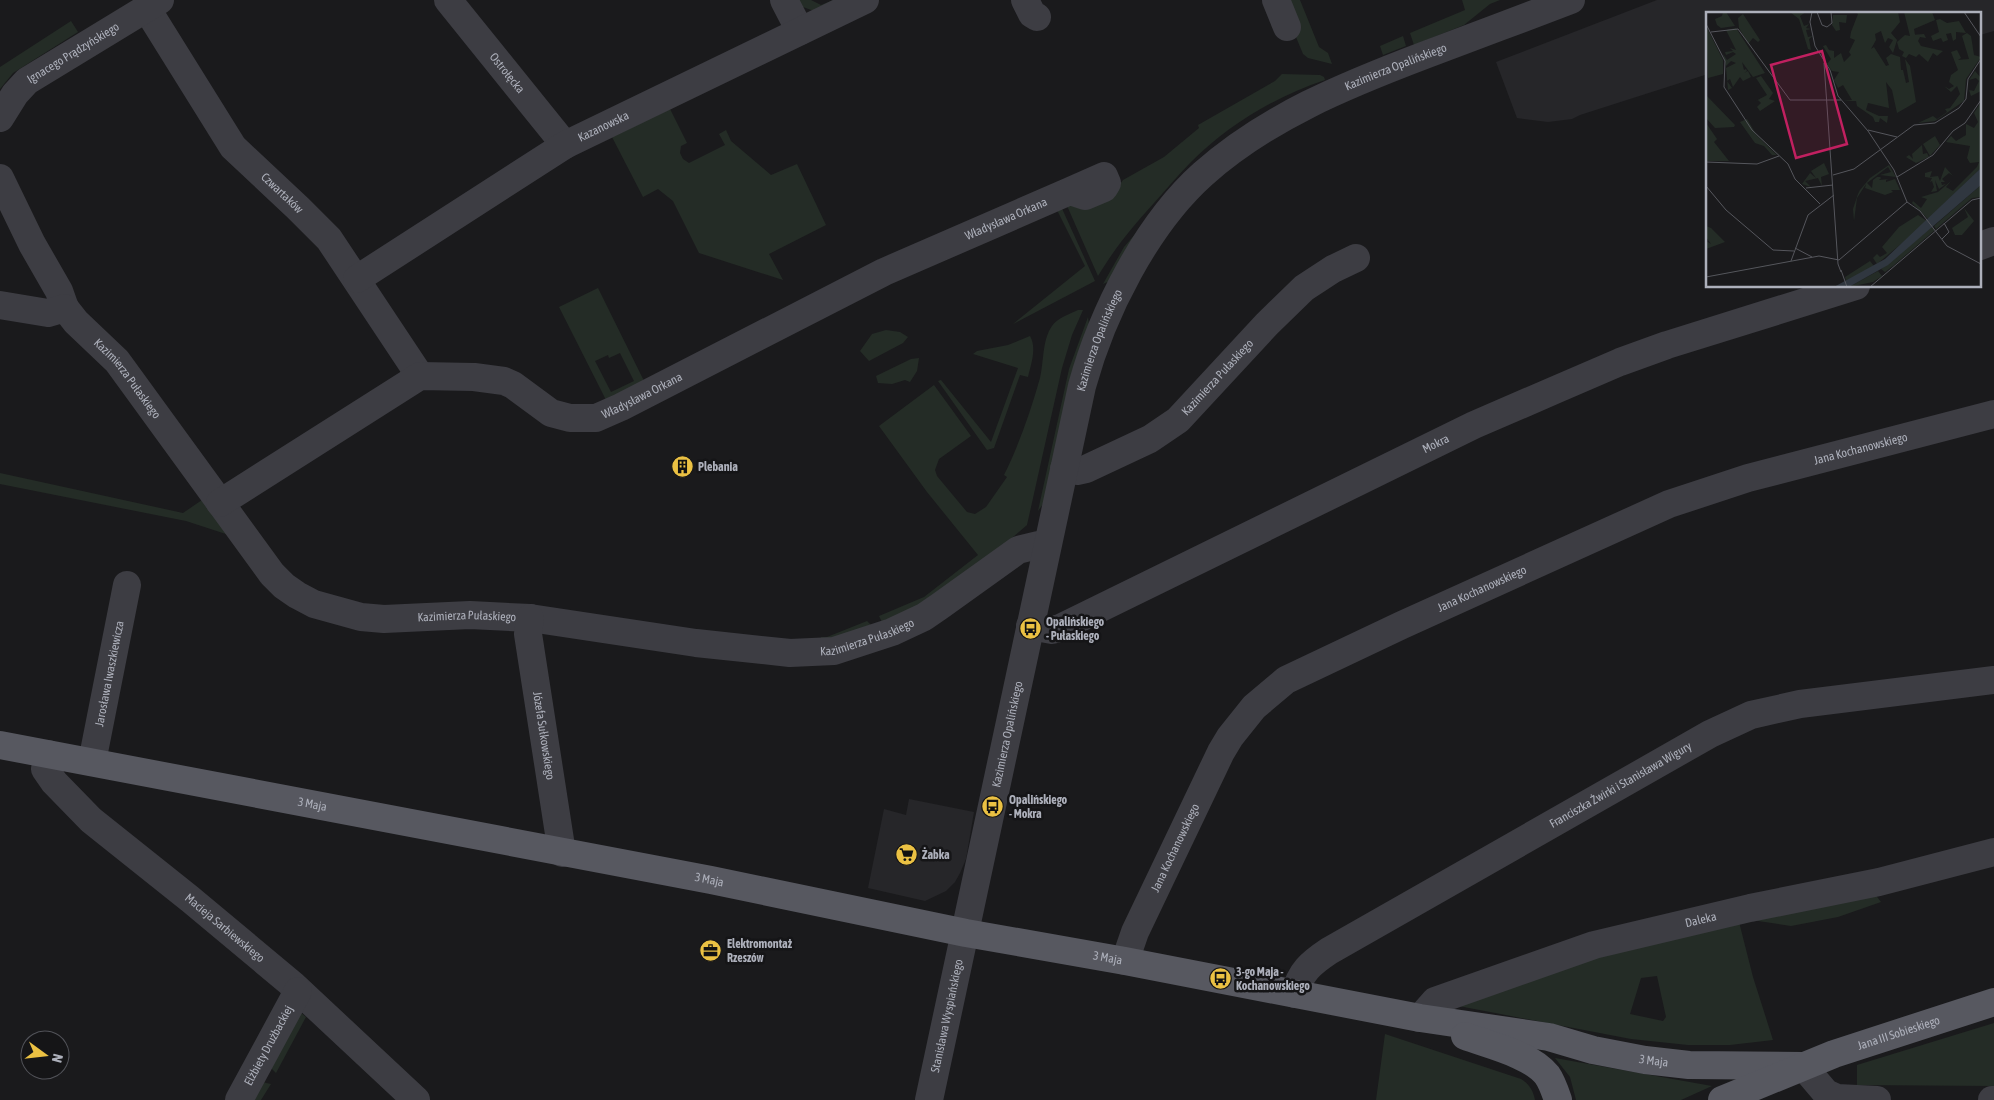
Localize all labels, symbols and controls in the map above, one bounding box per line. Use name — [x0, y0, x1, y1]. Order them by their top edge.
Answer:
inset map — [1706, 12, 1982, 288]
street label: Ignacego Prądzyńskiego — [24, 19, 122, 86]
street label: Kazimierza Opalińskiego — [1343, 40, 1449, 93]
street label: Ostrołęcka — [487, 50, 527, 96]
street label: Kazanowska — [576, 108, 631, 145]
street label: Czwartaków — [258, 170, 306, 216]
street label: Władysława Orkana — [963, 195, 1049, 243]
street label: Kazimierza Opalińskiego — [1074, 287, 1125, 393]
street label: Kazimierza Pułaskiego — [91, 336, 164, 422]
street label: Kazimierza Pułaskiego — [1179, 336, 1256, 418]
street label: Władysława Orkana — [600, 370, 685, 422]
street label: Jana Kochanowskiego — [1812, 430, 1909, 468]
street label: Mokra — [1420, 431, 1451, 456]
building icon: Plebania — [670, 455, 694, 479]
place label: Plebania — [698, 460, 738, 474]
street label: Jana Kochanowskiego — [1435, 562, 1529, 615]
street label: Kazimierza Pułaskiego — [417, 608, 517, 624]
street label: Kazimierza Pułaskiego — [820, 615, 917, 659]
place label: Opalińskiego - Pułaskiego — [1046, 615, 1105, 643]
bus stop icon: Opalińskiego - Pułaskiego — [1018, 617, 1042, 641]
street label: Jarosława Iwaszkiewicza — [92, 620, 127, 728]
street label: Kazimierza Opalińskiego — [989, 680, 1026, 789]
street label: Józefa Sułkowskiego — [530, 690, 558, 781]
street label: Franciszka Żwirki i Stanisława Wigury — [1547, 739, 1694, 831]
place label: Opalińskiego - Mokra — [1009, 793, 1068, 821]
street label: 3 Maja — [297, 795, 328, 814]
bus stop icon: Opalińskiego - Mokra — [981, 795, 1005, 819]
street label: Jana Kochanowskiego — [1148, 801, 1202, 894]
supermarket icon: Żabka — [894, 843, 918, 867]
place label: Żabka — [922, 847, 950, 862]
street label: 3 Maja — [694, 870, 725, 889]
street label: Macieja Sarbiewskiego — [182, 891, 268, 965]
street label: Daleka — [1684, 909, 1718, 930]
place label: Elektromontaż Rzeszów — [727, 937, 793, 965]
office icon: Elektromontaż Rzeszów — [699, 939, 723, 963]
street label: 3 Maja — [1092, 949, 1123, 967]
street label: Stanisława Wyspiańskiego — [928, 957, 966, 1074]
place label: 3-go Maja - Kochanowskiego — [1236, 965, 1310, 993]
bus stop icon: 3-go Maja - Kochanowskiego — [1208, 967, 1232, 991]
street label: Elżbiety Drużbackiej — [241, 1003, 296, 1088]
street label: Jana III Sobieskiego — [1856, 1013, 1942, 1053]
north arrow — [20, 1030, 70, 1080]
text: N — [49, 1052, 66, 1064]
street label: 3 Maja — [1638, 1052, 1669, 1070]

